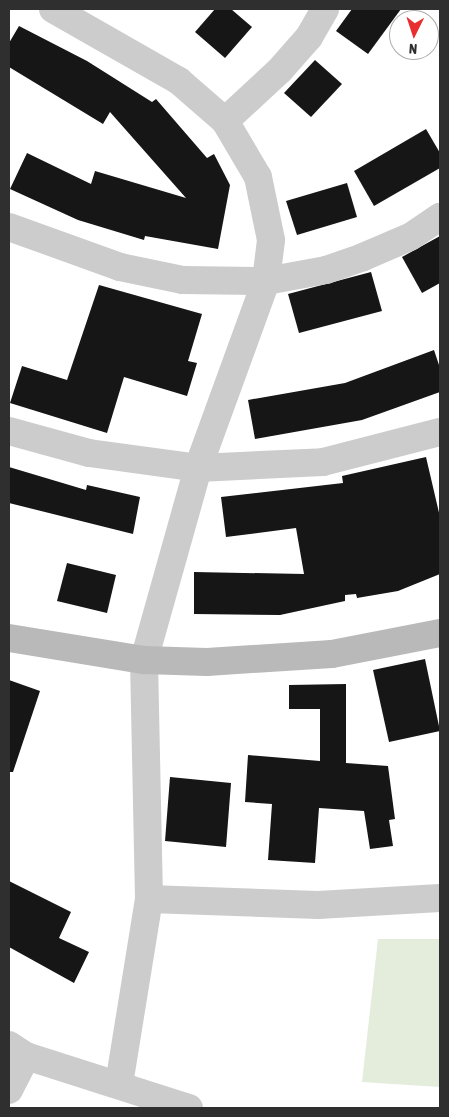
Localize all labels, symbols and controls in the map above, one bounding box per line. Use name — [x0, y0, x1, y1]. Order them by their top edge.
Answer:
north arrow — [389, 10, 439, 60]
text: N — [408, 41, 418, 57]

